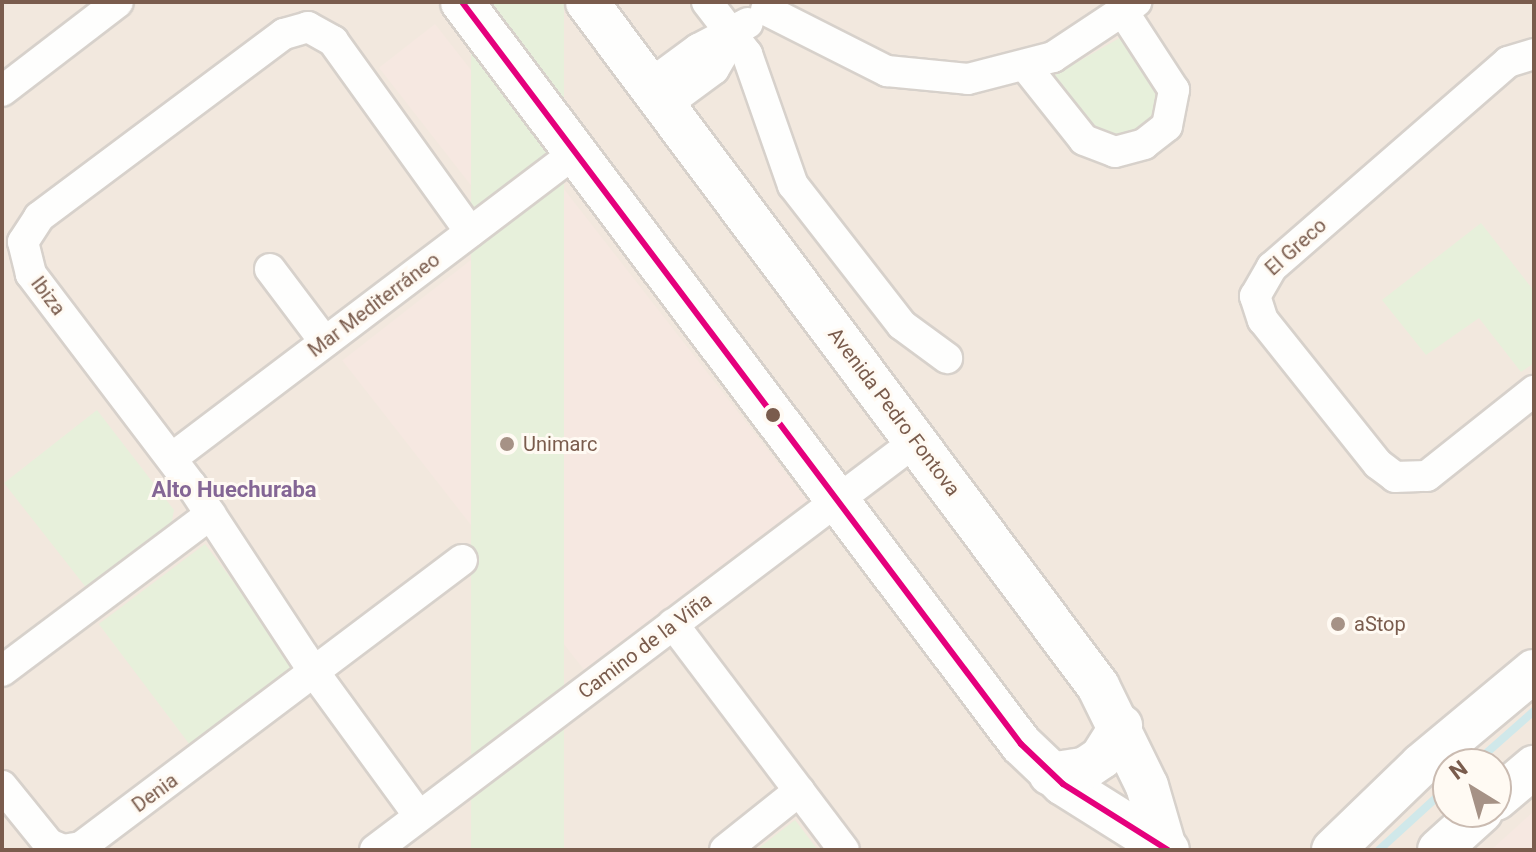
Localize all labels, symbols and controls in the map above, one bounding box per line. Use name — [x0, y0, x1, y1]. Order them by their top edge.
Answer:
street label: El Greco — [1261, 213, 1331, 281]
street label: Mar Mediterráneo — [303, 248, 445, 362]
street label: Ibiza — [26, 272, 70, 320]
street label: Avenida Pedro Fontova — [823, 323, 965, 501]
unlabelled marker — [765, 407, 781, 423]
place label: Unimarc — [523, 432, 597, 456]
marker: Unimarc — [498, 435, 516, 453]
district label: Alto Huechuraba — [151, 477, 317, 503]
street label: Camino de la Viña — [574, 588, 716, 704]
place label: aStop — [1354, 612, 1406, 636]
marker: aStop — [1329, 615, 1347, 633]
north arrow — [1432, 748, 1512, 828]
text: N — [1445, 755, 1472, 785]
street label: Denia — [128, 768, 182, 818]

